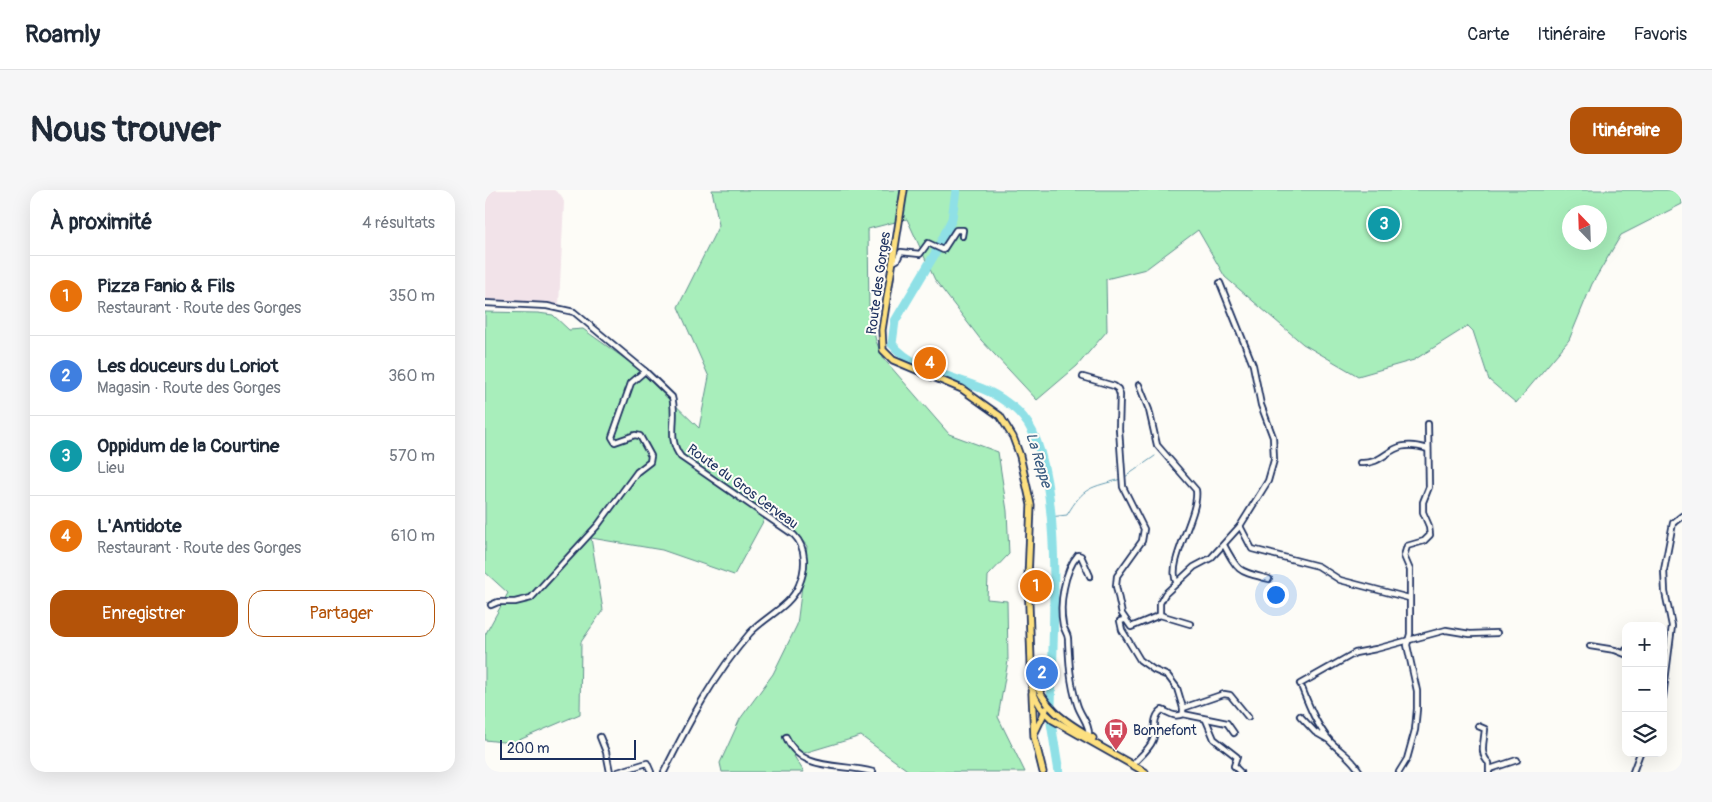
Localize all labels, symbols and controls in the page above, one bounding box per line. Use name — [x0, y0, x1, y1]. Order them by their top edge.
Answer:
text: Roamly — [25, 20, 100, 49]
text: Carte — [1467, 23, 1509, 46]
text: Itinéraire — [1537, 23, 1605, 46]
text: Favoris — [1633, 23, 1687, 46]
button: Itinéraire — [1570, 107, 1682, 154]
text: Nous trouver — [30, 108, 221, 152]
pin: 3 — [1368, 205, 1400, 243]
north arrow — [1562, 205, 1607, 250]
text: À proximité — [50, 209, 153, 236]
text: 4 résultats — [362, 213, 435, 233]
street label: Route des Gorges — [863, 230, 894, 335]
text: Pizza Fanio & Fils — [97, 274, 235, 298]
text: 1 — [63, 286, 69, 306]
text: 350 m — [389, 286, 435, 306]
text: Restaurant · Route des Gorges — [97, 298, 301, 318]
pin: 4 — [914, 344, 946, 382]
text: Les douceurs du Loriot — [97, 354, 278, 378]
text: 2 — [62, 366, 70, 386]
text: 360 m — [388, 366, 435, 386]
text: Magasin · Route des Gorges — [97, 378, 281, 398]
water label: La Reppe — [1021, 430, 1056, 491]
text: Oppidum de la Courtine — [97, 434, 279, 458]
street label: Route du Gros Cerveau — [684, 440, 802, 532]
text: 3 — [62, 446, 70, 466]
text: 570 m — [389, 446, 435, 466]
text: Lieu — [97, 458, 125, 478]
text: L'Antidote — [97, 514, 182, 538]
text: 4 — [61, 526, 71, 546]
text: 610 m — [391, 526, 435, 546]
text: Restaurant · Route des Gorges — [97, 538, 301, 558]
pin: 1 — [1020, 567, 1052, 605]
your location — [1263, 582, 1289, 608]
button: Enregistrer — [50, 590, 238, 637]
button: Partager — [248, 590, 435, 637]
map controls — [1622, 622, 1667, 757]
button: + — [1622, 622, 1667, 667]
pin: 2 — [1026, 654, 1058, 692]
button: − — [1622, 667, 1667, 712]
button: layers — [1622, 712, 1667, 757]
bus stop icon: Bonnefont — [1103, 717, 1129, 751]
place label: Bonnefont — [1133, 722, 1197, 739]
scale bar — [500, 737, 636, 760]
text: 200 m — [507, 740, 549, 757]

